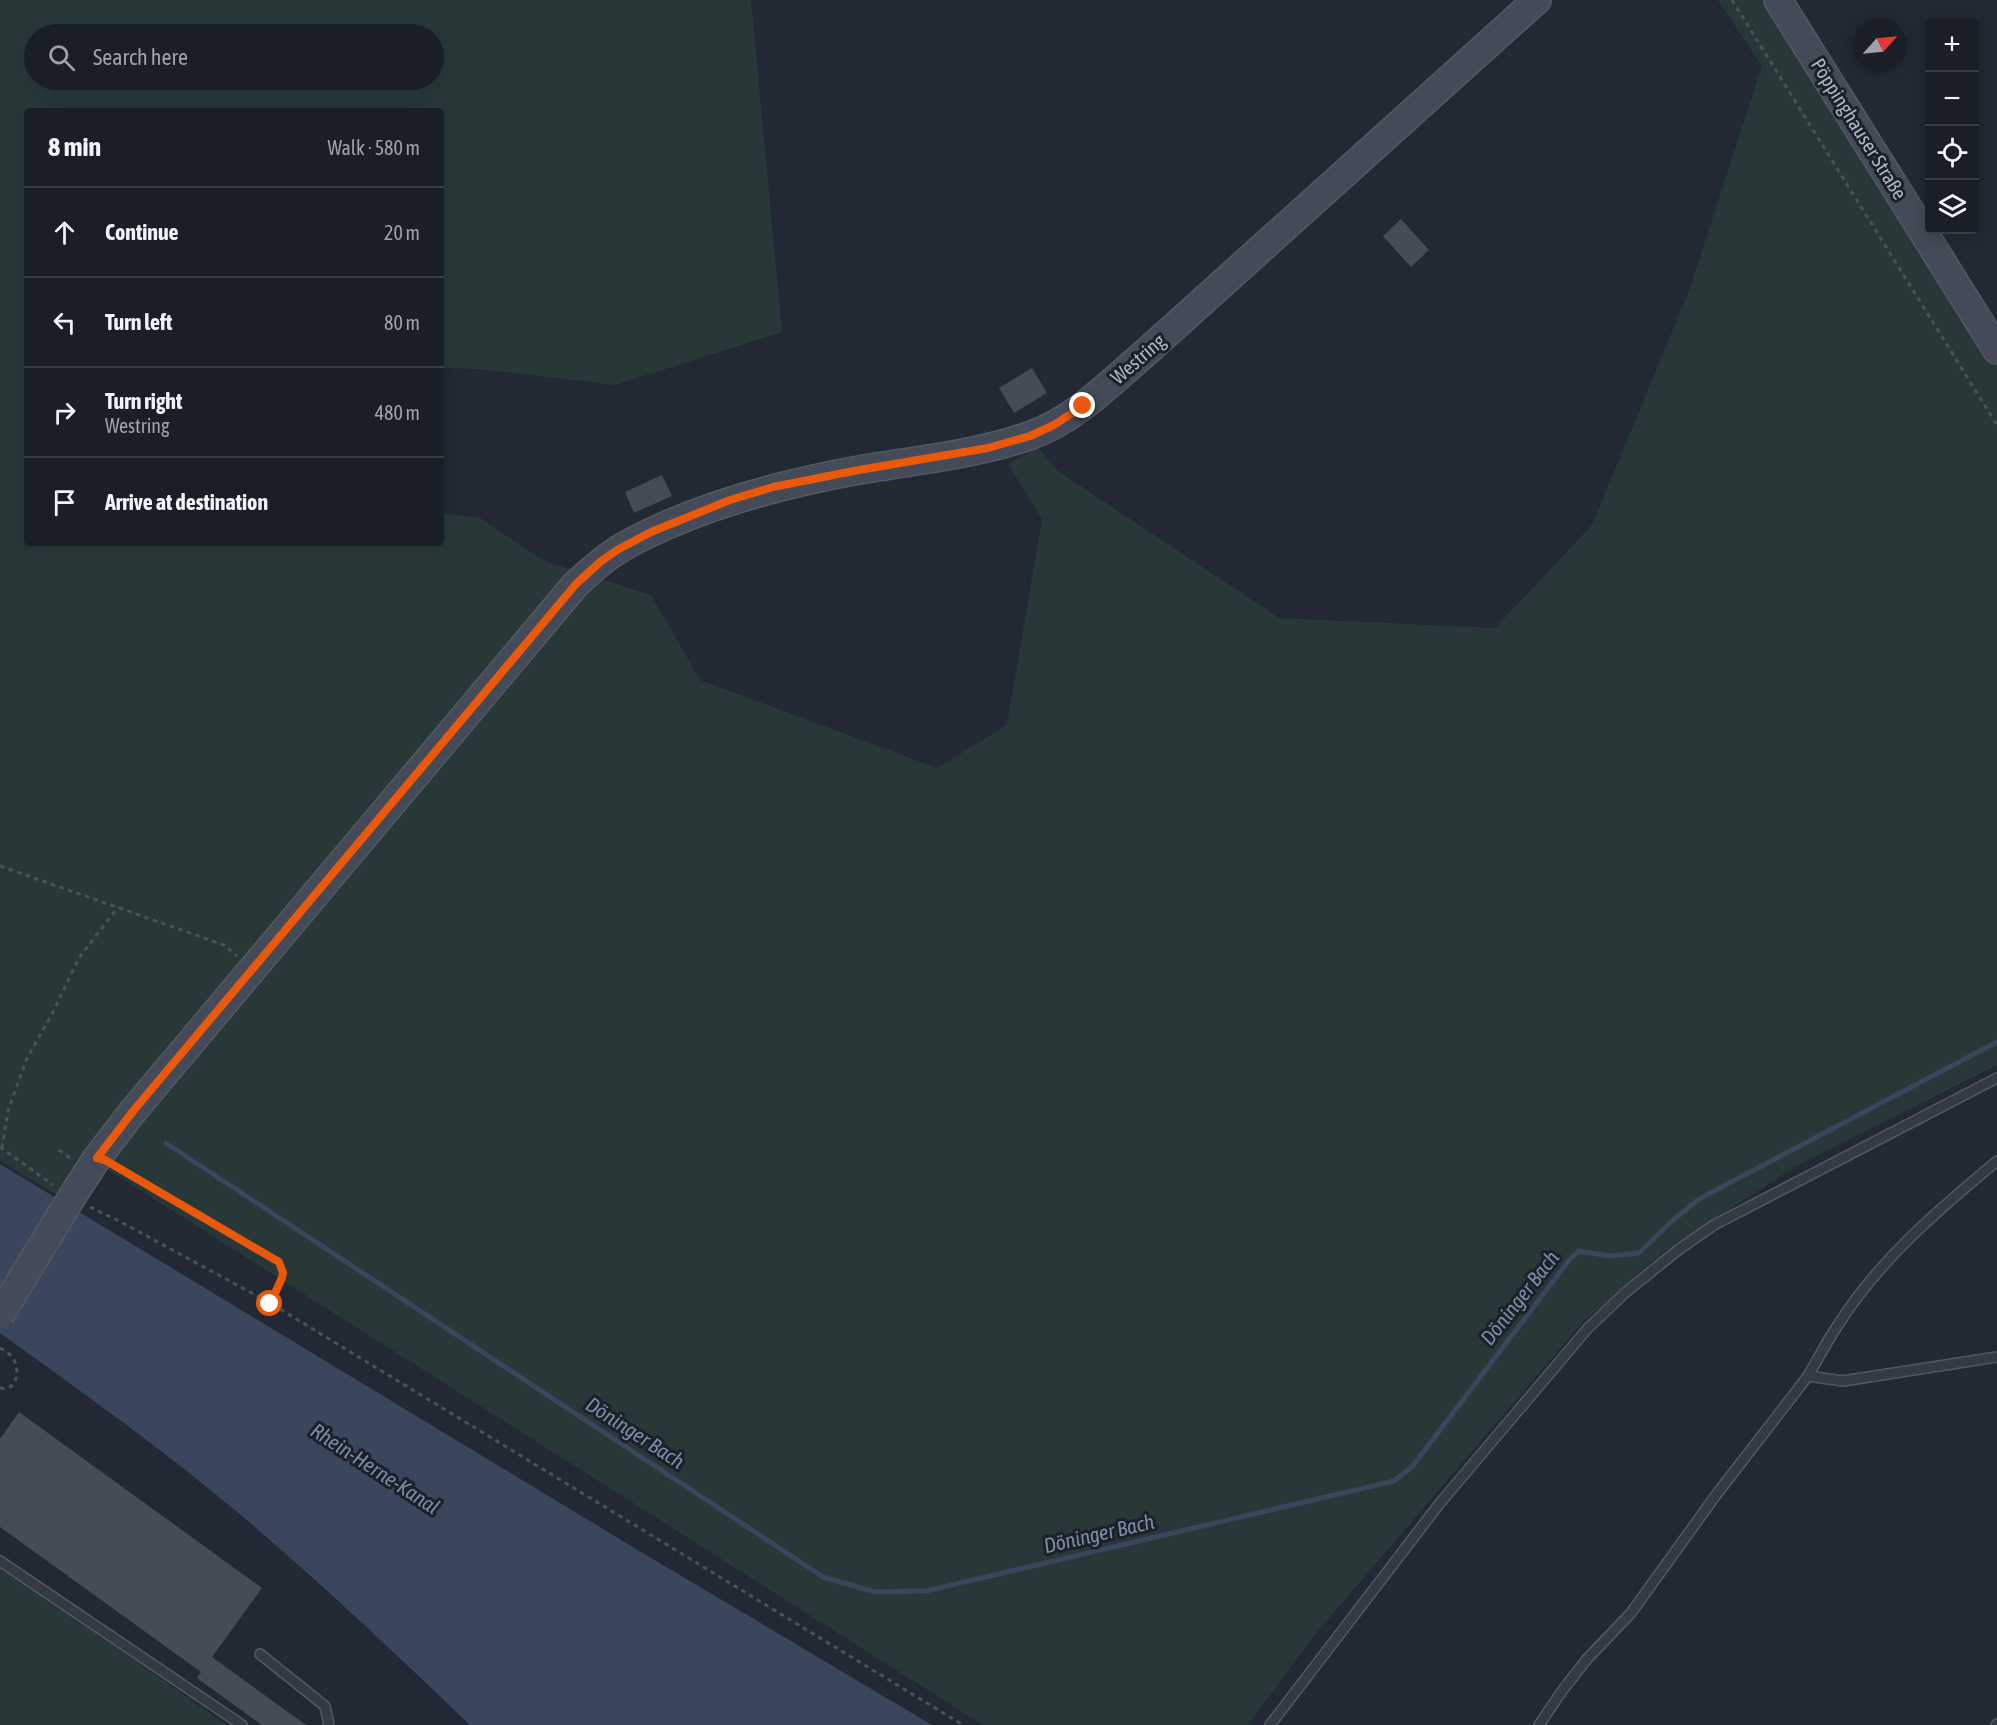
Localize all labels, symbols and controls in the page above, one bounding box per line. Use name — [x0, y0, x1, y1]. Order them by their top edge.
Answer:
north arrow — [1853, 18, 1907, 72]
map controls — [1925, 18, 1979, 234]
button: + — [1925, 18, 1979, 72]
search box — [24, 24, 444, 90]
icon: search — [45, 41, 78, 74]
text: Search here — [93, 44, 188, 70]
street label: Pöppinghauser Straße — [1807, 54, 1912, 203]
button: − — [1925, 72, 1979, 126]
button: locate — [1925, 126, 1979, 180]
text: 8 min — [48, 132, 101, 162]
text: Walk · 580 m — [328, 136, 420, 159]
button: layers — [1925, 180, 1979, 234]
icon: ahead — [48, 216, 81, 249]
text: Continue — [105, 219, 179, 245]
text: 20 m — [384, 221, 420, 244]
icon: left — [48, 306, 81, 339]
text: Turn left — [105, 309, 172, 335]
text: 80 m — [384, 311, 420, 334]
street label: Westring — [1106, 328, 1170, 388]
text: Turn right — [105, 388, 182, 414]
route end — [1069, 392, 1095, 418]
icon: right — [48, 396, 81, 429]
text: 480 m — [375, 401, 420, 424]
text: Westring — [105, 414, 170, 437]
icon: arrive — [48, 486, 81, 519]
text: Arrive at destination — [105, 489, 268, 515]
water label: Döninger Bach — [1475, 1246, 1563, 1349]
route start — [256, 1290, 282, 1316]
water label: Döninger Bach — [582, 1391, 689, 1473]
water label: Rhein-Herne-Kanal — [307, 1418, 444, 1519]
water label: Döninger Bach — [1041, 1509, 1156, 1557]

